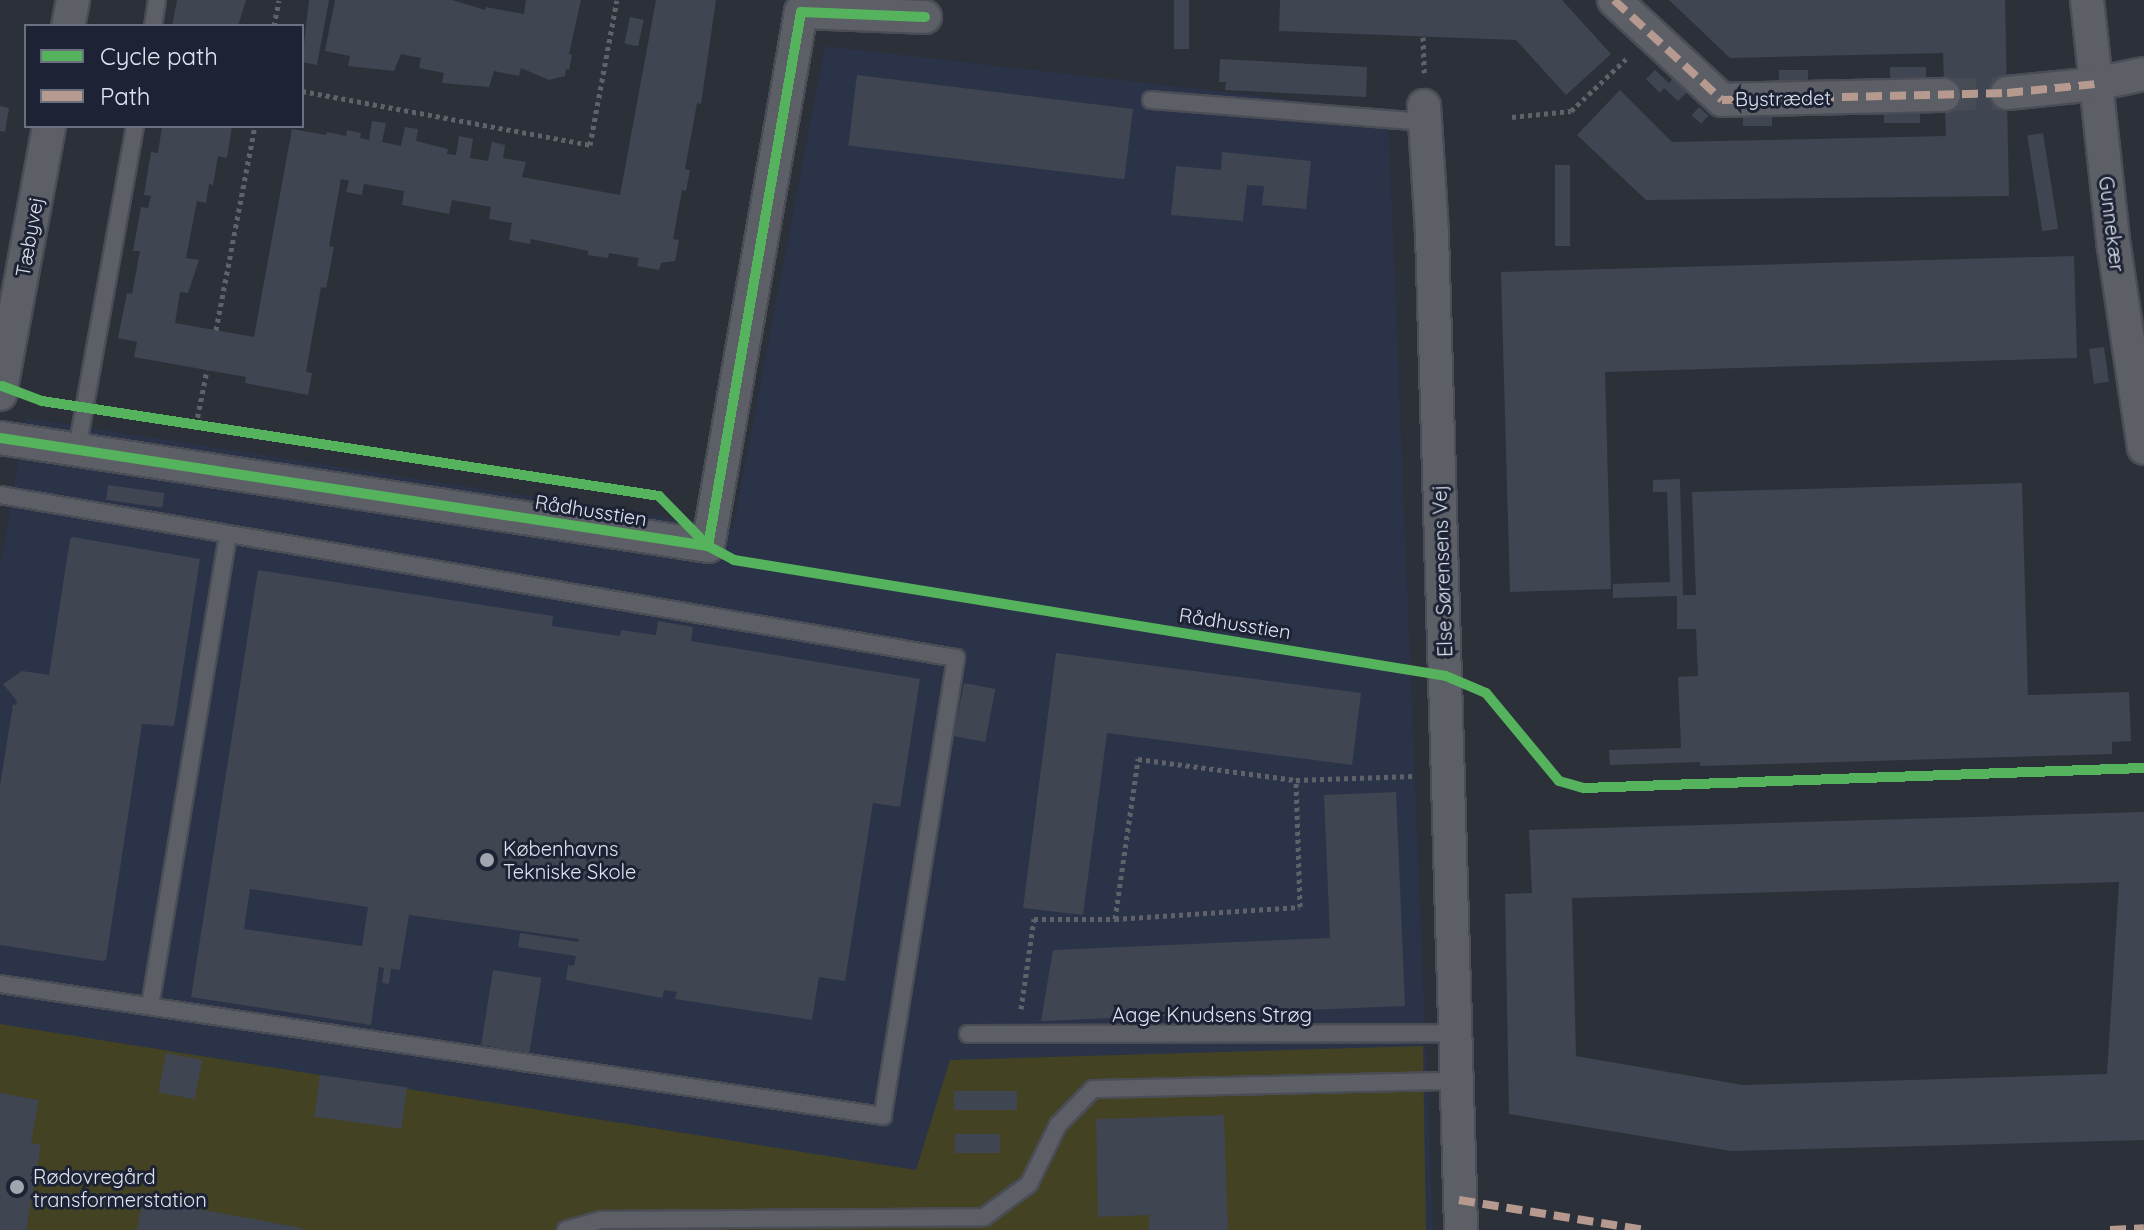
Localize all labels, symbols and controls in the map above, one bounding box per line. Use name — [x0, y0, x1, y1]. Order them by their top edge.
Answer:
legend — [24, 24, 304, 128]
text: Cycle path — [100, 41, 218, 71]
text: Path — [100, 81, 151, 111]
street label: Bystrædet — [1735, 85, 1831, 111]
street label: Gunnekær — [2094, 175, 2130, 273]
street label: Tæbyvej — [10, 195, 48, 279]
street label: Else Sørensens Vej — [1427, 485, 1457, 657]
street label: Rådhusstien — [533, 489, 649, 531]
street label: Rådhusstien — [1177, 602, 1293, 644]
place label: Københavns Tekniske Skole — [503, 836, 636, 883]
marker: Københavns Tekniske Skole — [478, 851, 496, 869]
street label: Aage Knudsens Strøg — [1112, 1002, 1312, 1026]
place label: Rødovregård transformerstation — [33, 1164, 207, 1211]
marker: Rødovregård transformerstation — [8, 1178, 26, 1196]

